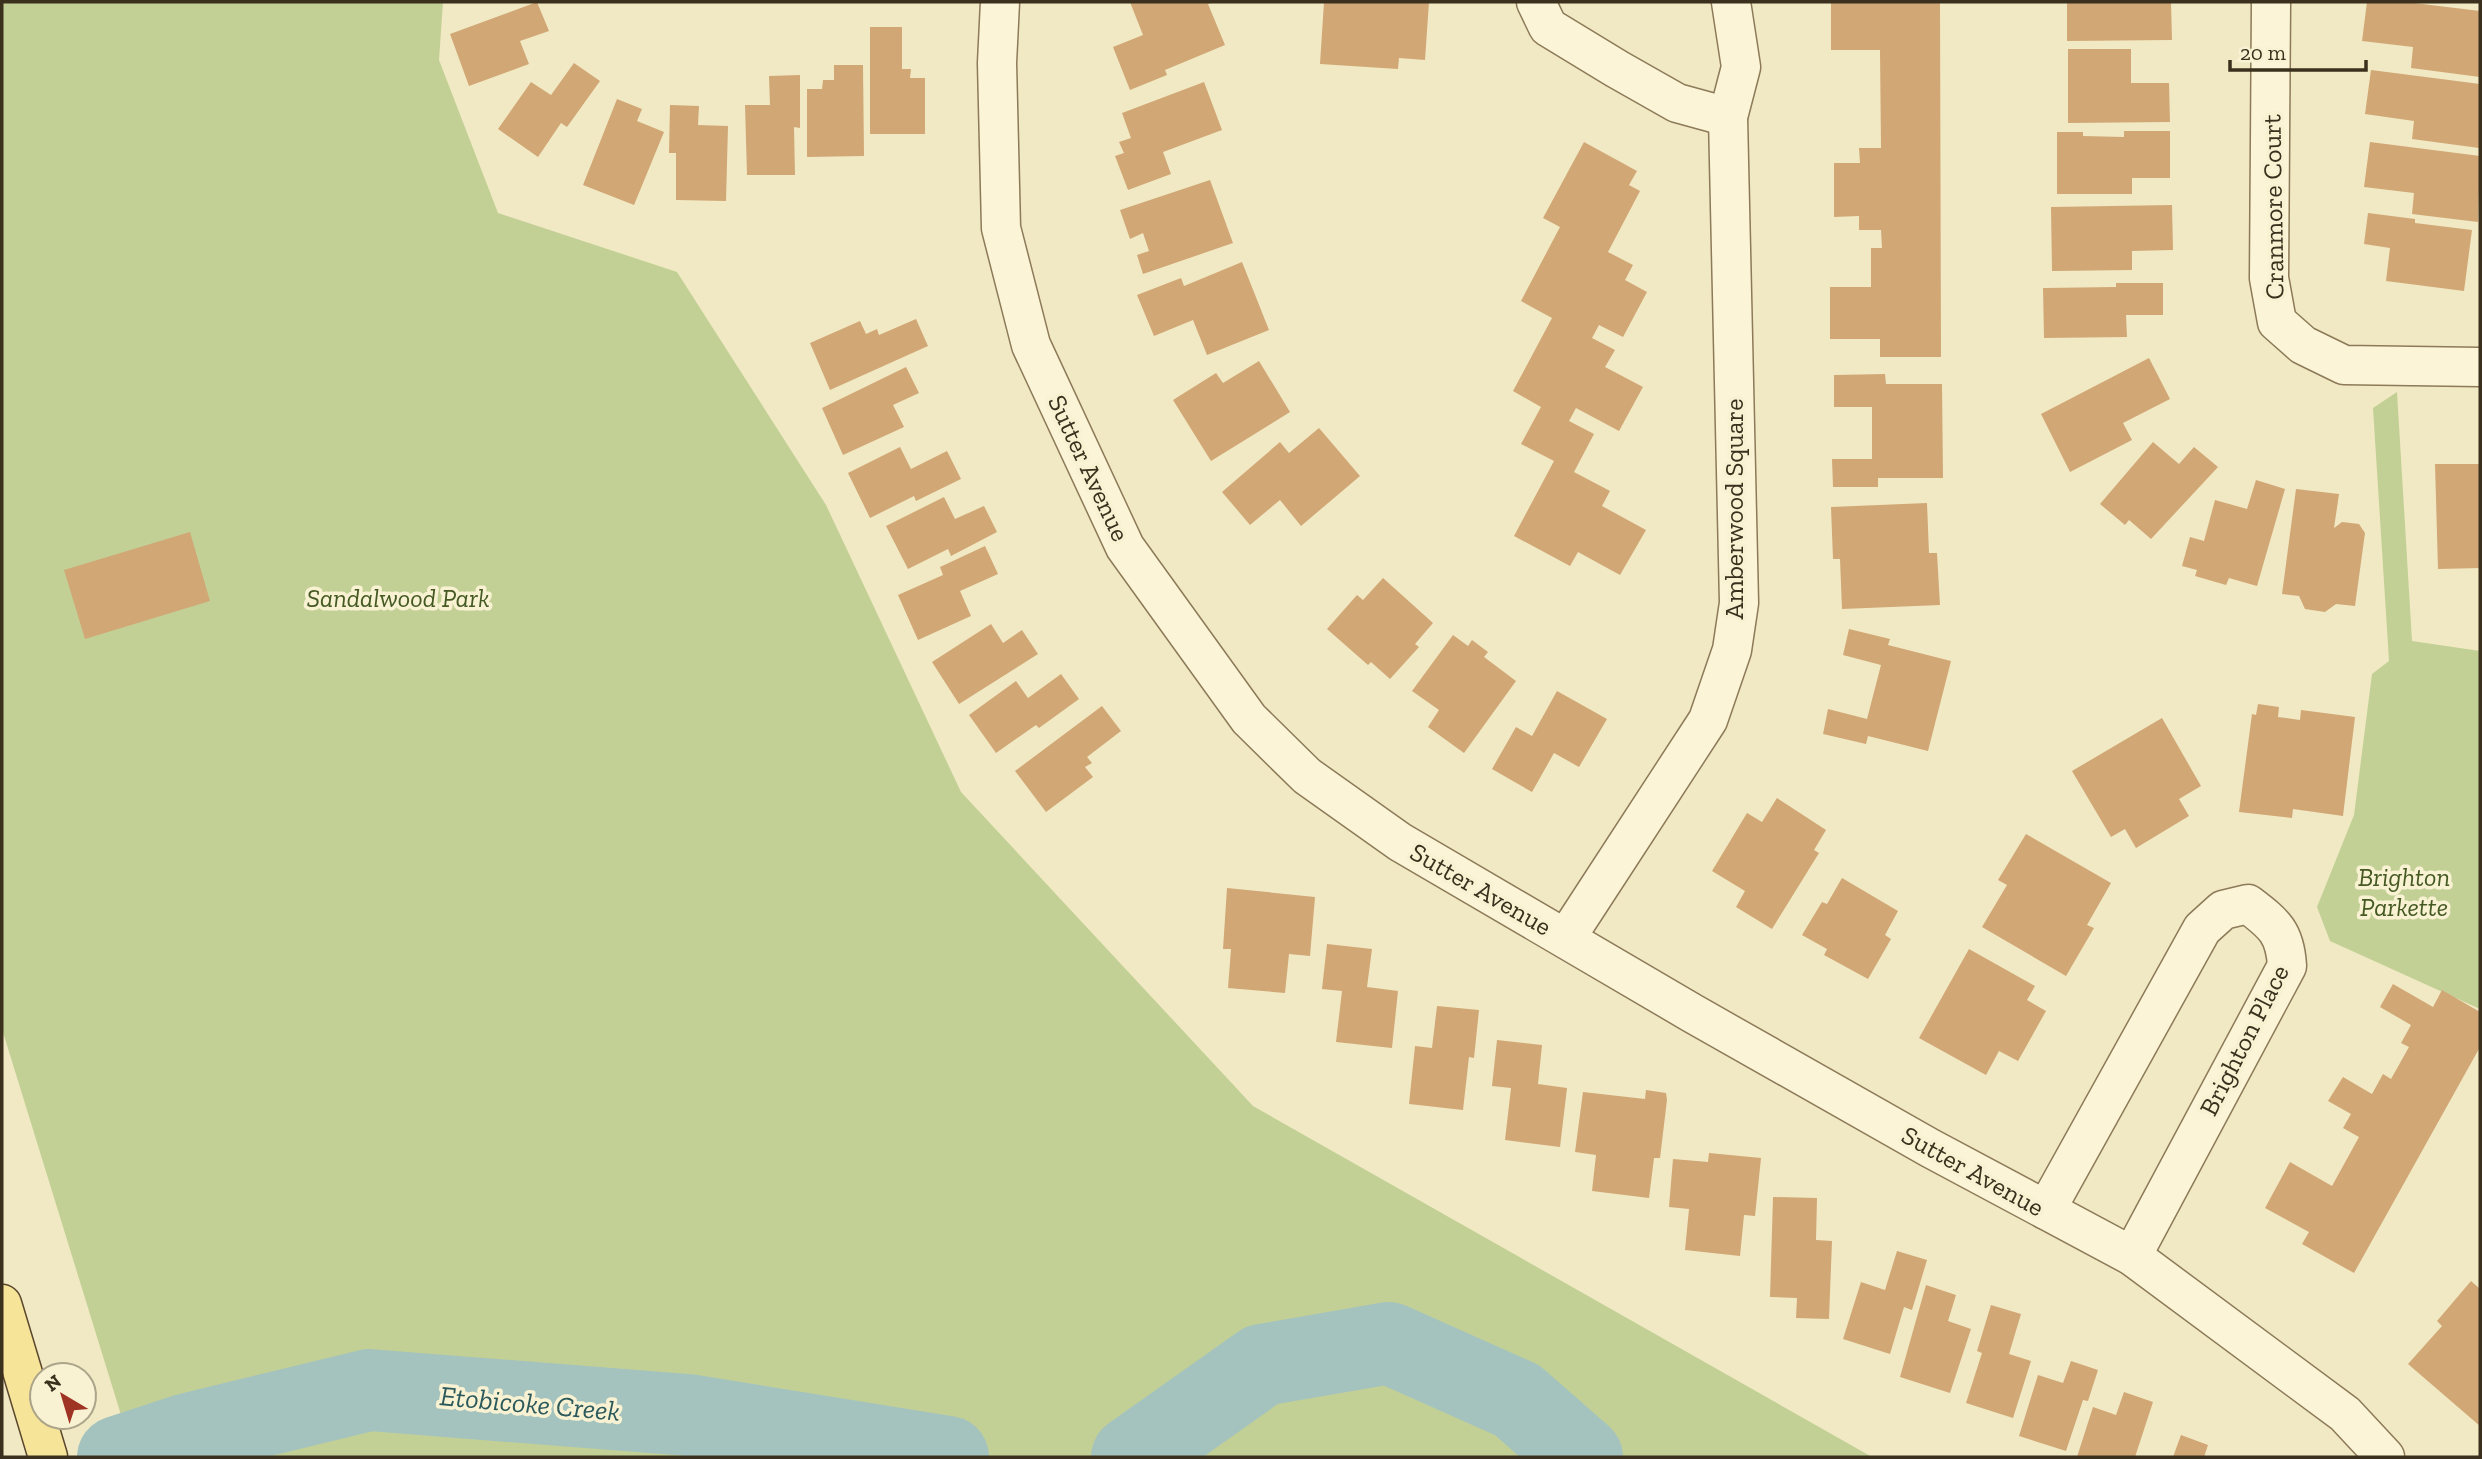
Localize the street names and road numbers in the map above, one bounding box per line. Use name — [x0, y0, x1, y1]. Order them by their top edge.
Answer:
street label: Cranmore Court — [2255, 114, 2291, 300]
street label: Sutter Avenue — [1041, 390, 1137, 546]
street label: Amberwood Square — [1718, 399, 1750, 619]
street label: Sutter Avenue — [1405, 836, 1557, 942]
street label: Brighton Place — [2192, 959, 2296, 1121]
street label: Sutter Avenue — [1896, 1119, 2050, 1223]

